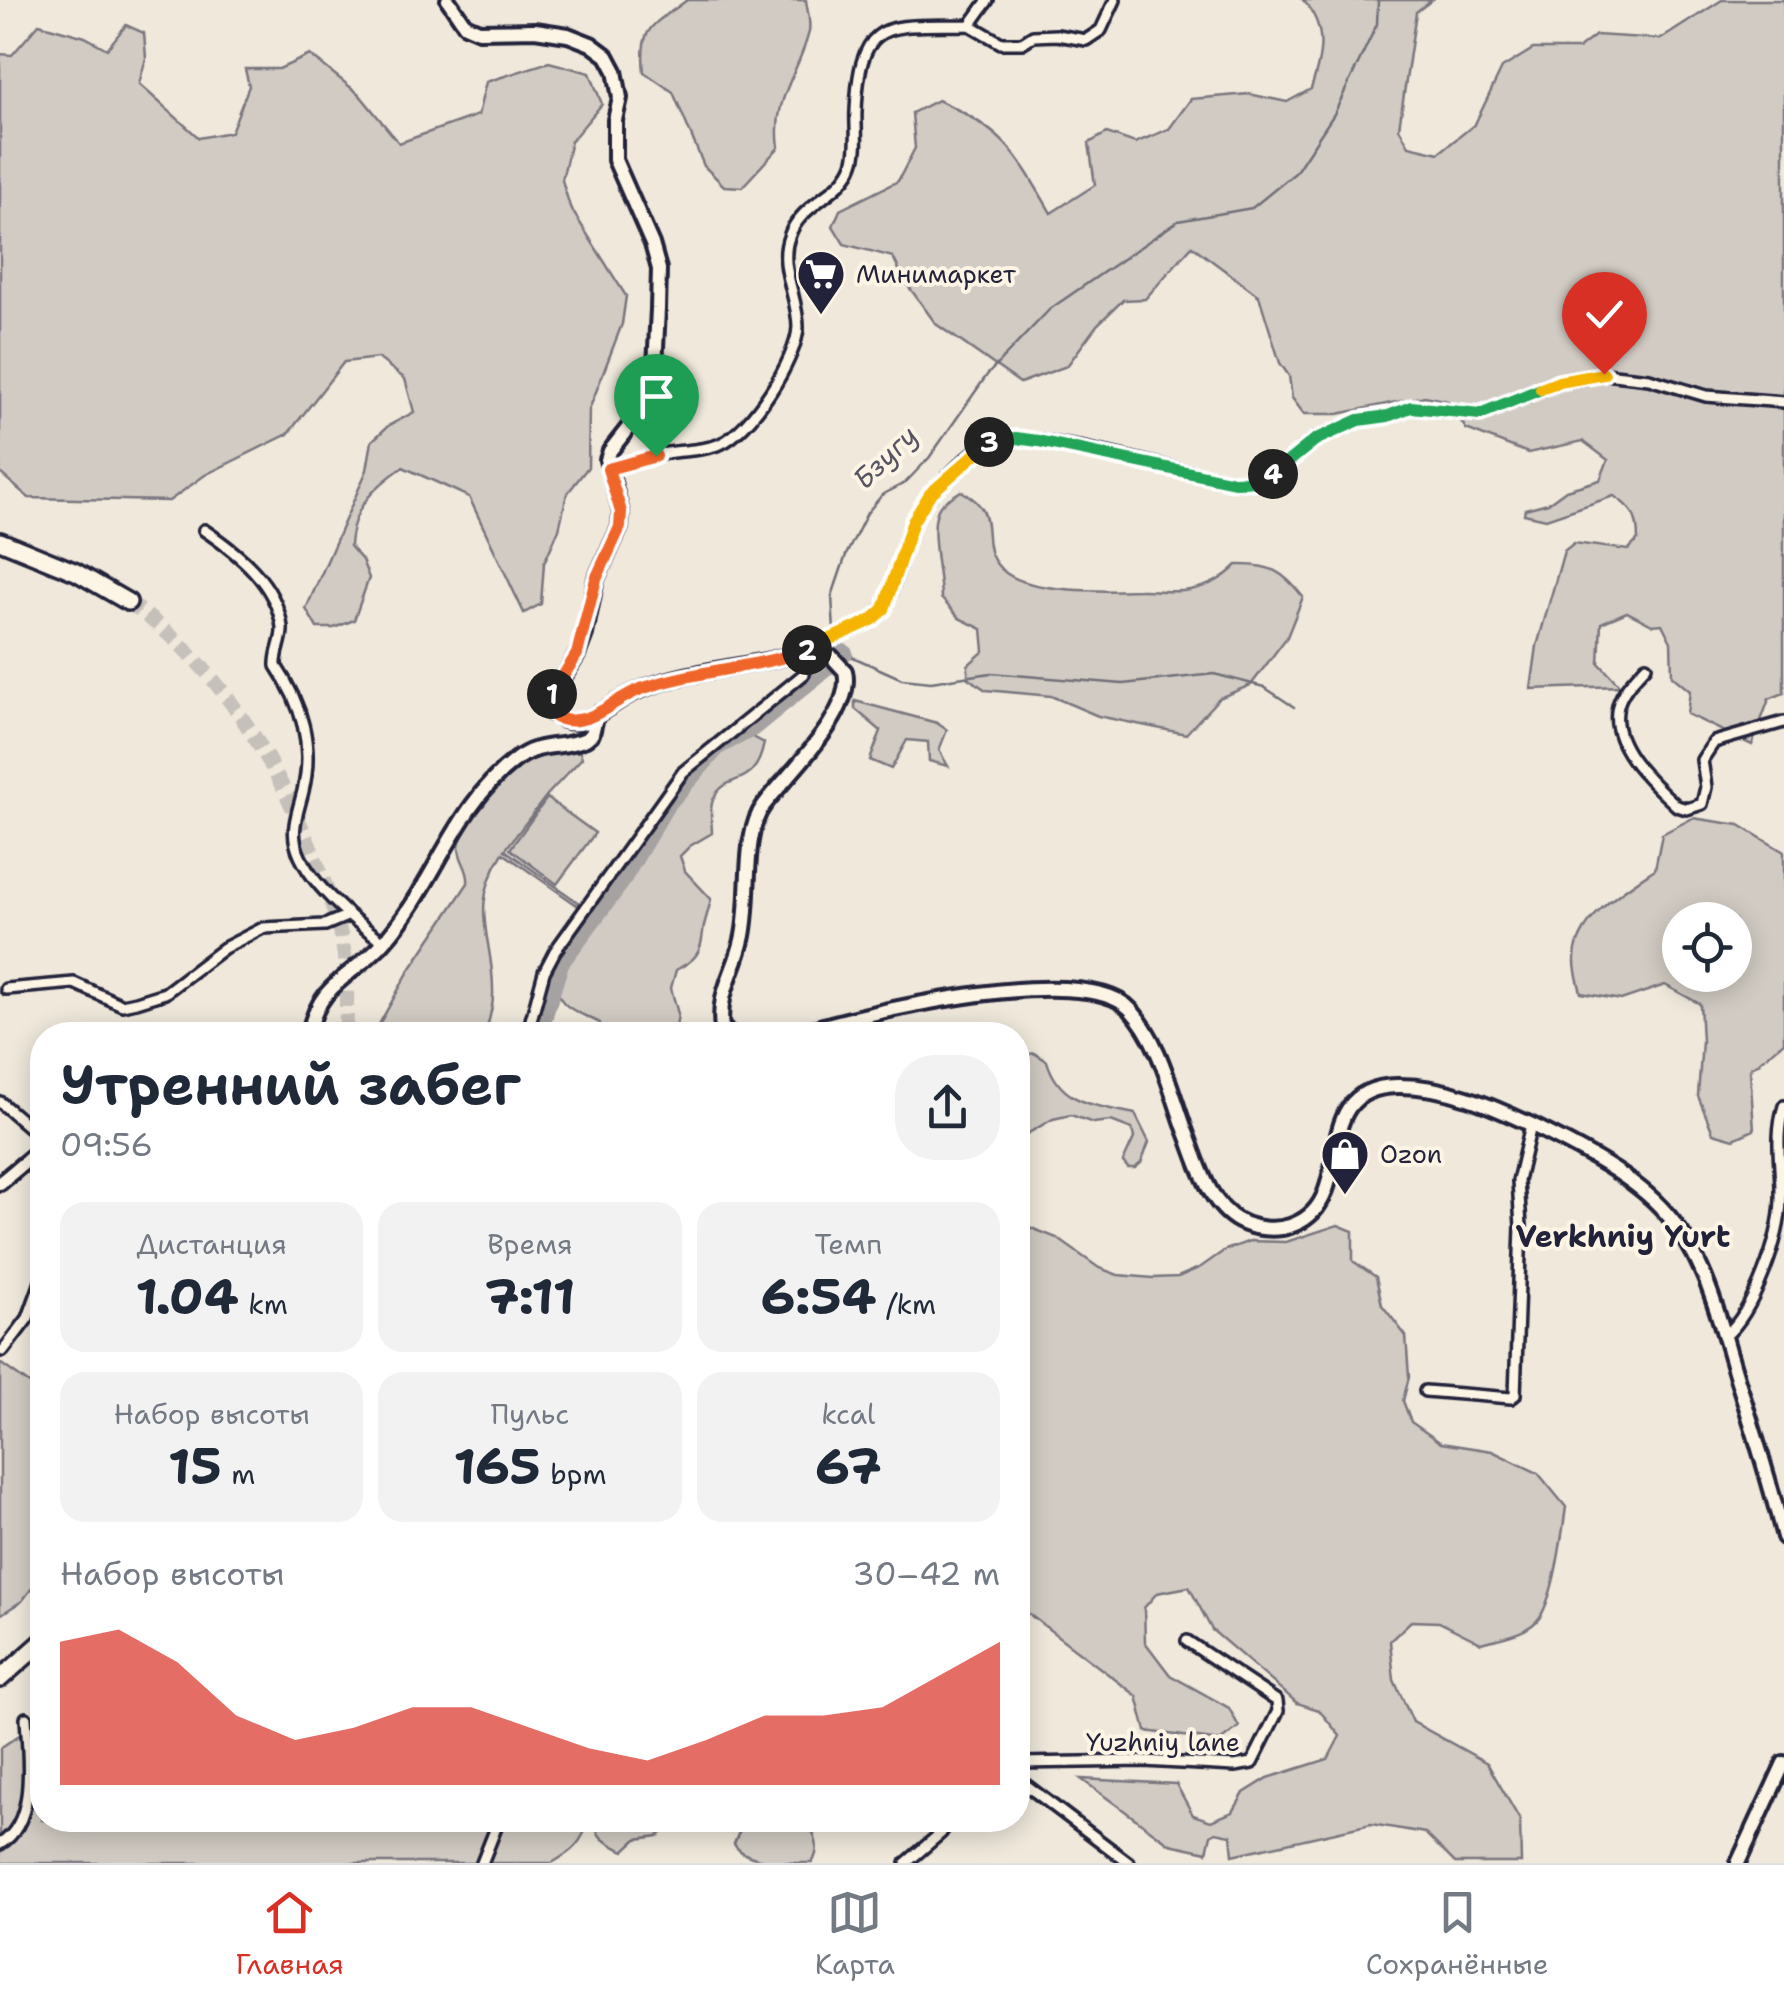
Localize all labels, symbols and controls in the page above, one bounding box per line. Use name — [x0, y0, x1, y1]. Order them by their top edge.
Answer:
supermarket icon: Минимаркет — [795, 248, 847, 316]
place label: Минимаркет — [856, 257, 1016, 291]
pin — [1562, 272, 1647, 375]
icon: check — [1577, 287, 1632, 342]
pin — [614, 354, 699, 457]
icon: arrive — [629, 369, 684, 424]
water label: Бзугу — [844, 417, 926, 497]
pin: 3 — [964, 417, 1014, 467]
text: 3 — [979, 423, 999, 461]
pin: 4 — [1248, 449, 1298, 499]
text: 4 — [1263, 455, 1283, 493]
pin: 2 — [782, 625, 832, 675]
text: 2 — [797, 631, 817, 669]
pin: 1 — [527, 669, 577, 719]
text: 1 — [546, 675, 558, 713]
map controls — [1662, 902, 1752, 992]
button: locate — [1662, 902, 1752, 992]
text: Утренний забег — [60, 1048, 521, 1122]
button: share — [895, 1055, 1000, 1160]
text: 09:56 — [60, 1123, 153, 1166]
shop icon: Ozon — [1319, 1128, 1371, 1196]
place label: Ozon — [1380, 1137, 1442, 1171]
district label: Verkhniy Yurt — [1516, 1216, 1730, 1257]
text: Дистанция — [137, 1225, 287, 1263]
text: Время — [487, 1225, 573, 1263]
text: Темп — [814, 1225, 882, 1263]
text: 1.04 — [135, 1263, 239, 1330]
text: 7:11 — [485, 1263, 575, 1330]
text: 6:54 — [761, 1263, 877, 1330]
text: km — [239, 1285, 288, 1323]
text: /km — [877, 1285, 936, 1323]
text: Набор высоты — [113, 1395, 310, 1433]
text: Пульс — [491, 1395, 569, 1433]
text: kcal — [821, 1395, 876, 1433]
text: 15 — [168, 1433, 222, 1500]
text: 165 — [453, 1433, 541, 1500]
text: 67 — [815, 1433, 882, 1500]
text: m — [222, 1455, 255, 1493]
text: bpm — [541, 1455, 607, 1493]
text: Набор высоты — [60, 1552, 285, 1595]
text: 30–42 m — [852, 1552, 1000, 1595]
street label: Yuzhniy lane — [1086, 1725, 1240, 1759]
tab: Главная — [235, 1885, 344, 1983]
tab: Карта — [815, 1885, 895, 1983]
tab: Сохранённые — [1366, 1885, 1549, 1983]

